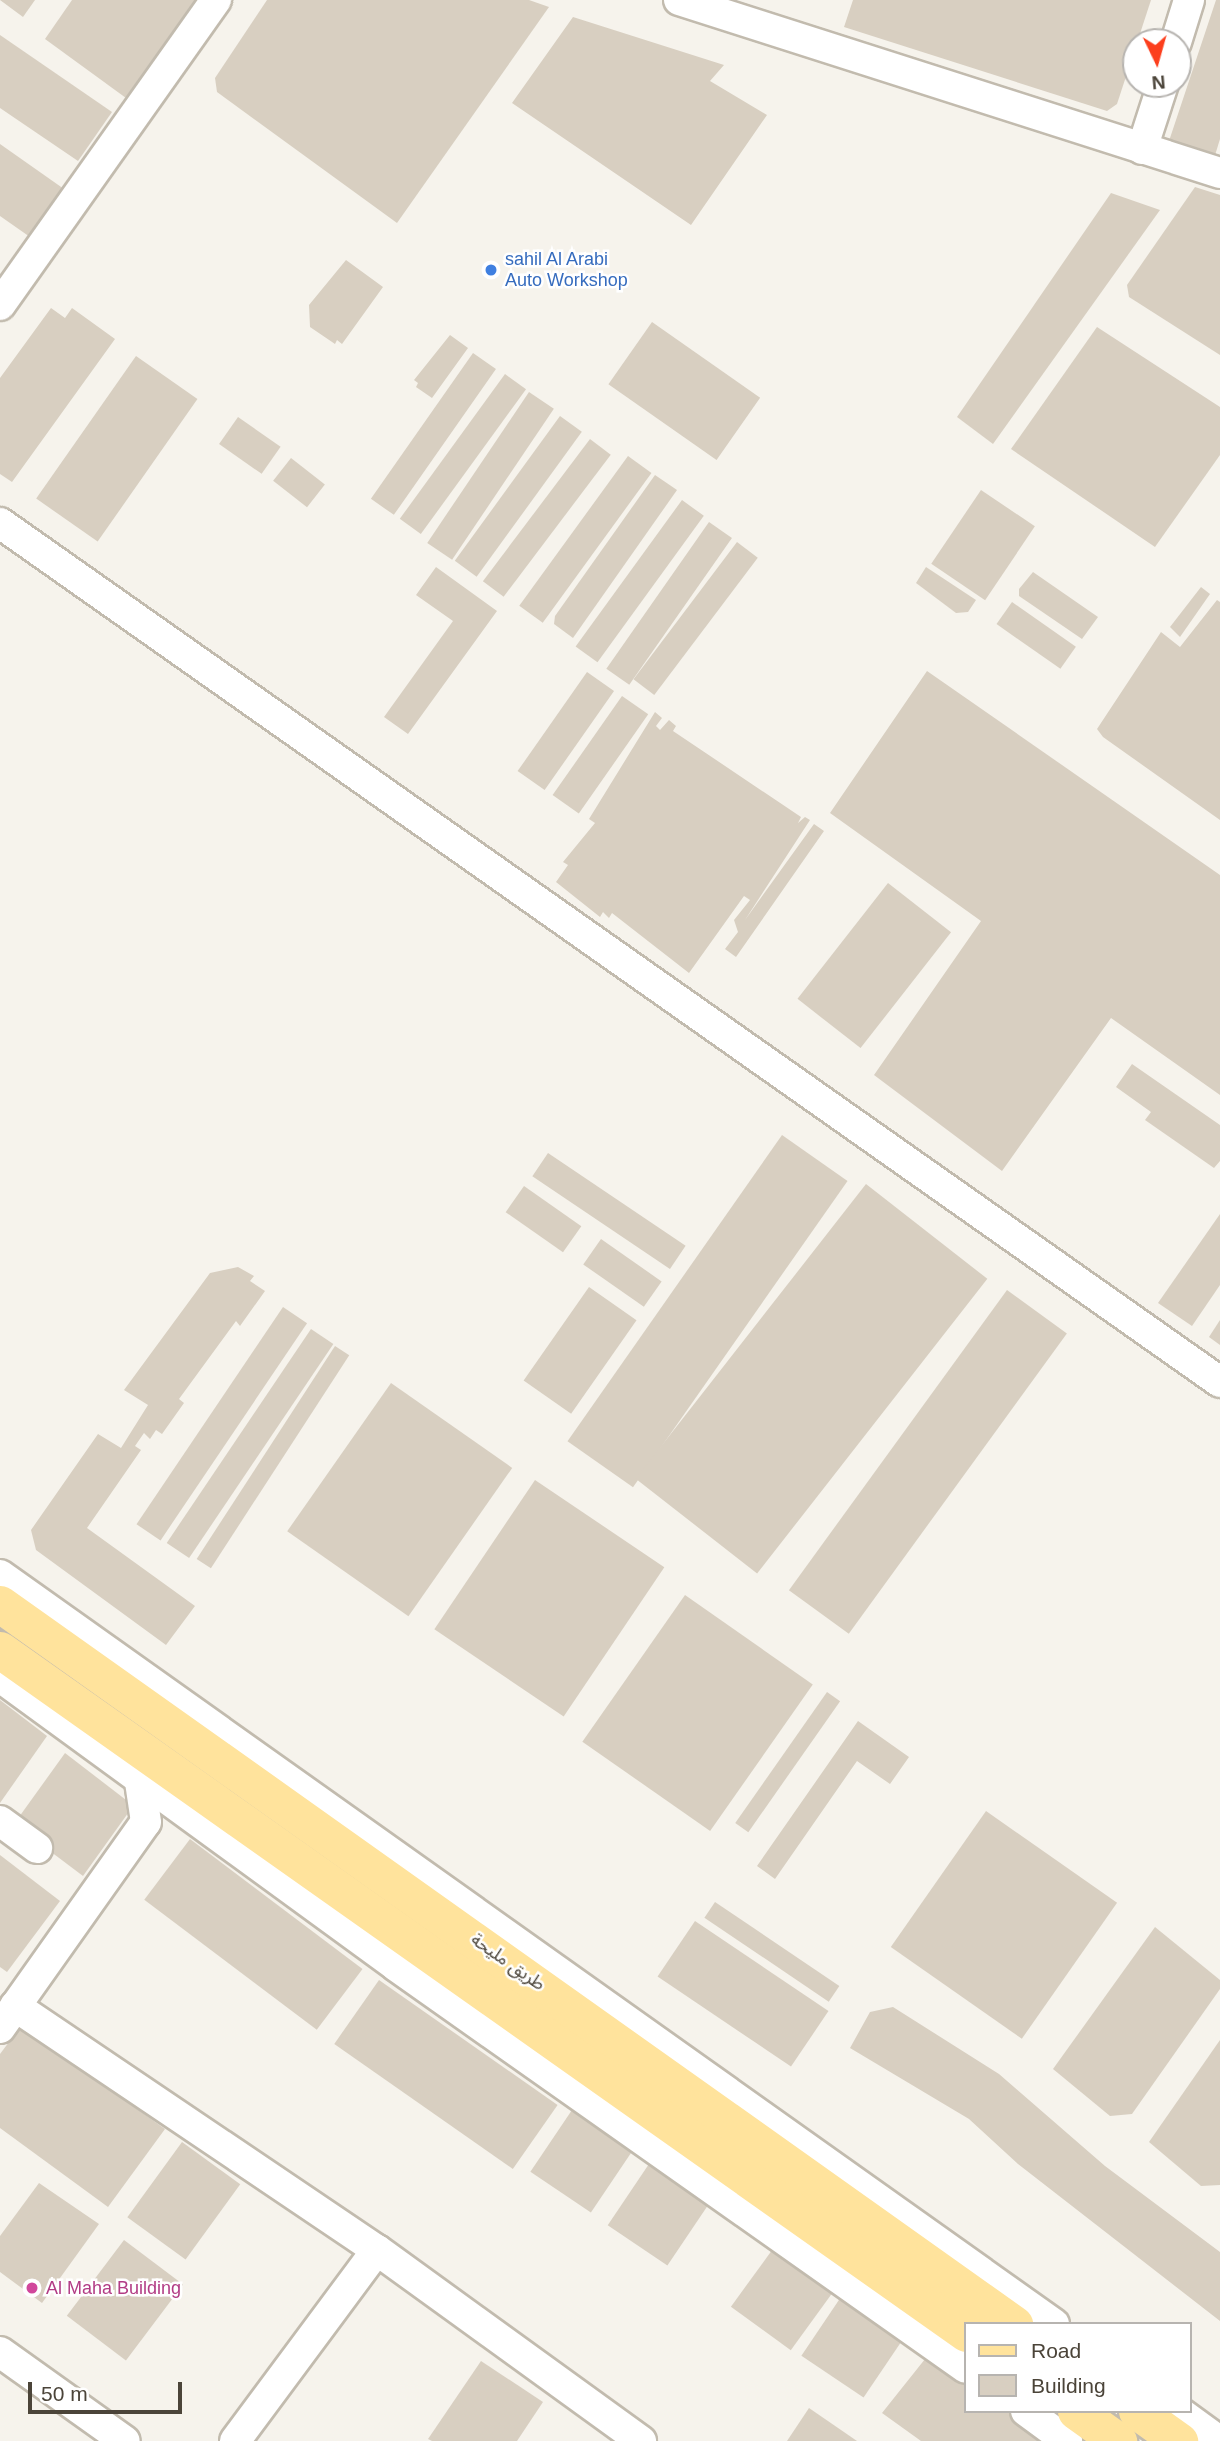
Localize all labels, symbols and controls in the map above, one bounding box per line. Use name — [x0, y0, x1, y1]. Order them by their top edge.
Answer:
north arrow — [1122, 28, 1192, 98]
text: N — [1151, 71, 1166, 93]
place label: sahil Al Arabi Auto Workshop — [505, 249, 628, 292]
marker: sahil Al Arabi Auto Workshop — [483, 262, 499, 278]
street label: طريق مليحة — [467, 1929, 549, 1995]
place label: Al Maha Building — [46, 2277, 181, 2299]
marker: Al Maha Building — [24, 2280, 40, 2296]
legend — [964, 2322, 1192, 2413]
text: Road — [1031, 2339, 1081, 2362]
scale bar — [32, 2368, 186, 2412]
text: Building — [1031, 2374, 1106, 2397]
text: 50 m — [41, 2382, 88, 2405]

